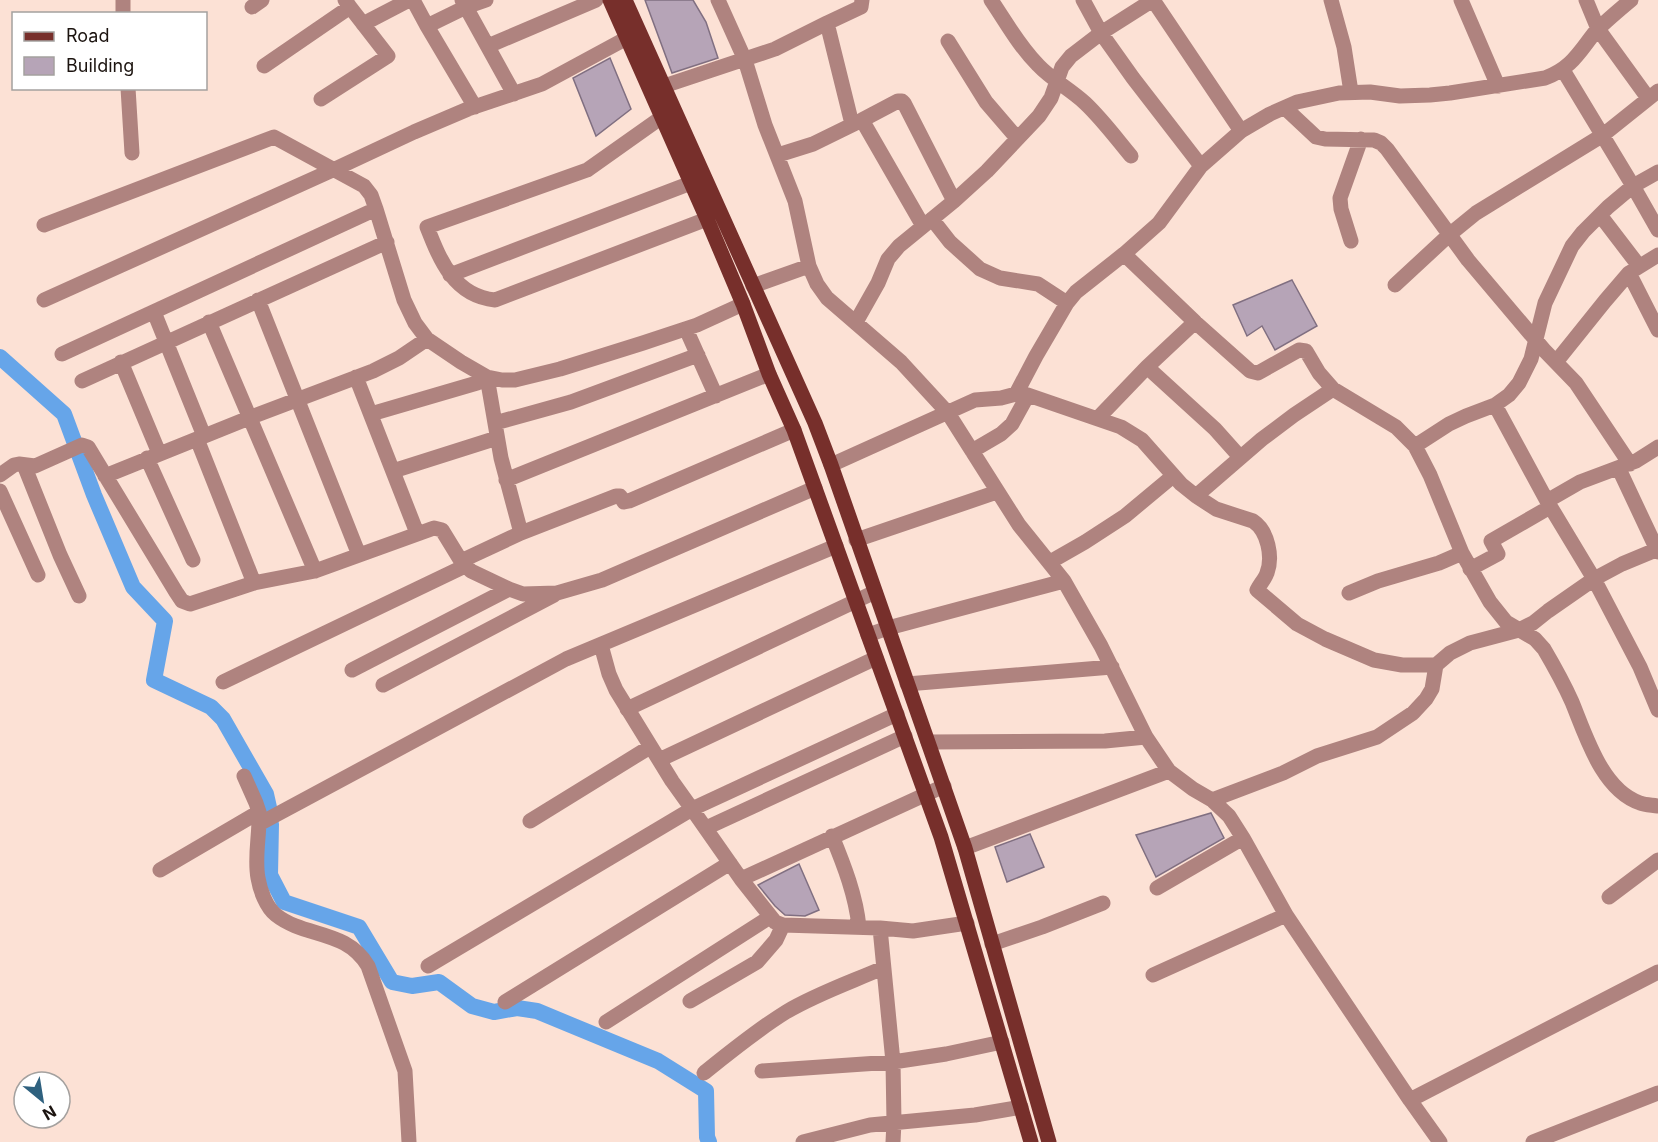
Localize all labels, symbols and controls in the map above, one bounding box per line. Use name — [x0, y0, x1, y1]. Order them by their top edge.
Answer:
legend — [12, 12, 207, 90]
text: Road — [66, 25, 109, 46]
text: Building — [66, 55, 134, 76]
north arrow — [12, 1070, 72, 1130]
text: N — [39, 1101, 60, 1125]

